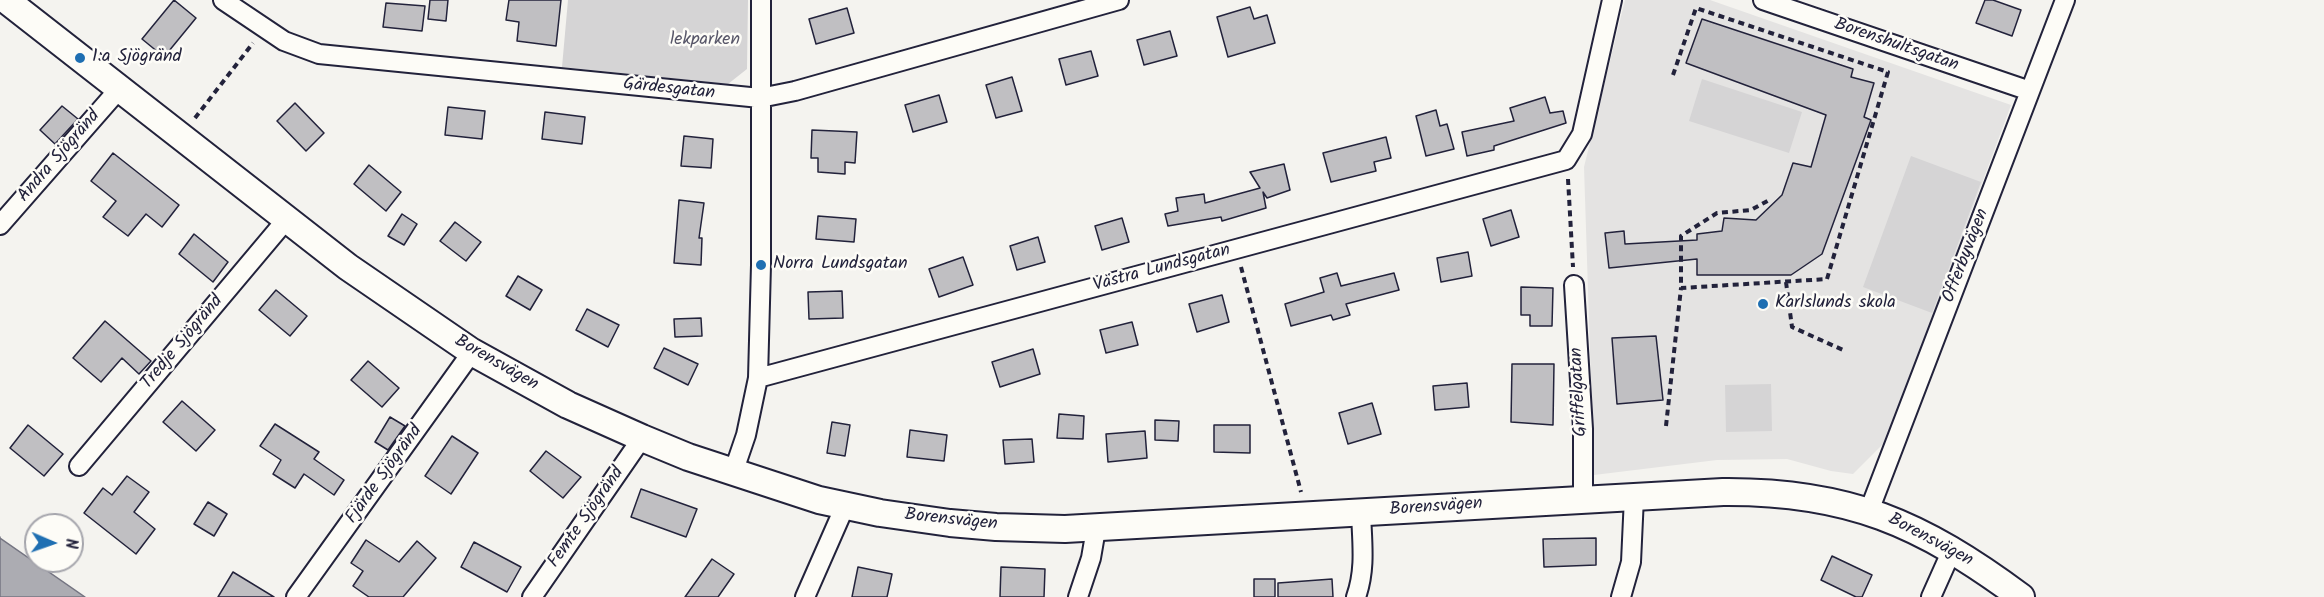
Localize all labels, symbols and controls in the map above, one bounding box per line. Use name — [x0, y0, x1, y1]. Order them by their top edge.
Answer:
street label: Borenshultsgatan — [1831, 15, 1961, 77]
park label: lekparken — [670, 30, 740, 52]
place label: 1:a Sjögränd — [92, 47, 182, 69]
marker: 1:a Sjögränd — [73, 51, 87, 65]
street label: Gärdesgatan — [622, 74, 716, 106]
street label: Andra Sjögränd — [14, 107, 106, 207]
street label: Offerbyvägen — [1939, 206, 1995, 306]
street label: Västra Lundsgatan — [1091, 240, 1233, 298]
place label: Norra Lundsgatan — [773, 254, 908, 276]
marker: Norra Lundsgatan — [754, 258, 768, 272]
street label: Tredje Sjögränd — [137, 291, 229, 395]
place label: Karlslunds skola — [1775, 293, 1896, 315]
marker: Karlslunds skola — [1756, 297, 1770, 311]
street label: Borensvägen — [450, 331, 542, 397]
street label: Griffelgatan — [1567, 347, 1593, 437]
street label: Fjärde Sjögränd — [342, 421, 428, 529]
street label: Femte Sjögränd — [544, 463, 630, 573]
street label: Borensvägen — [1389, 494, 1483, 522]
street label: Borensvägen — [903, 505, 999, 537]
street label: Borensvägen — [1884, 510, 1976, 572]
north arrow — [24, 513, 84, 573]
text: N — [58, 538, 83, 549]

